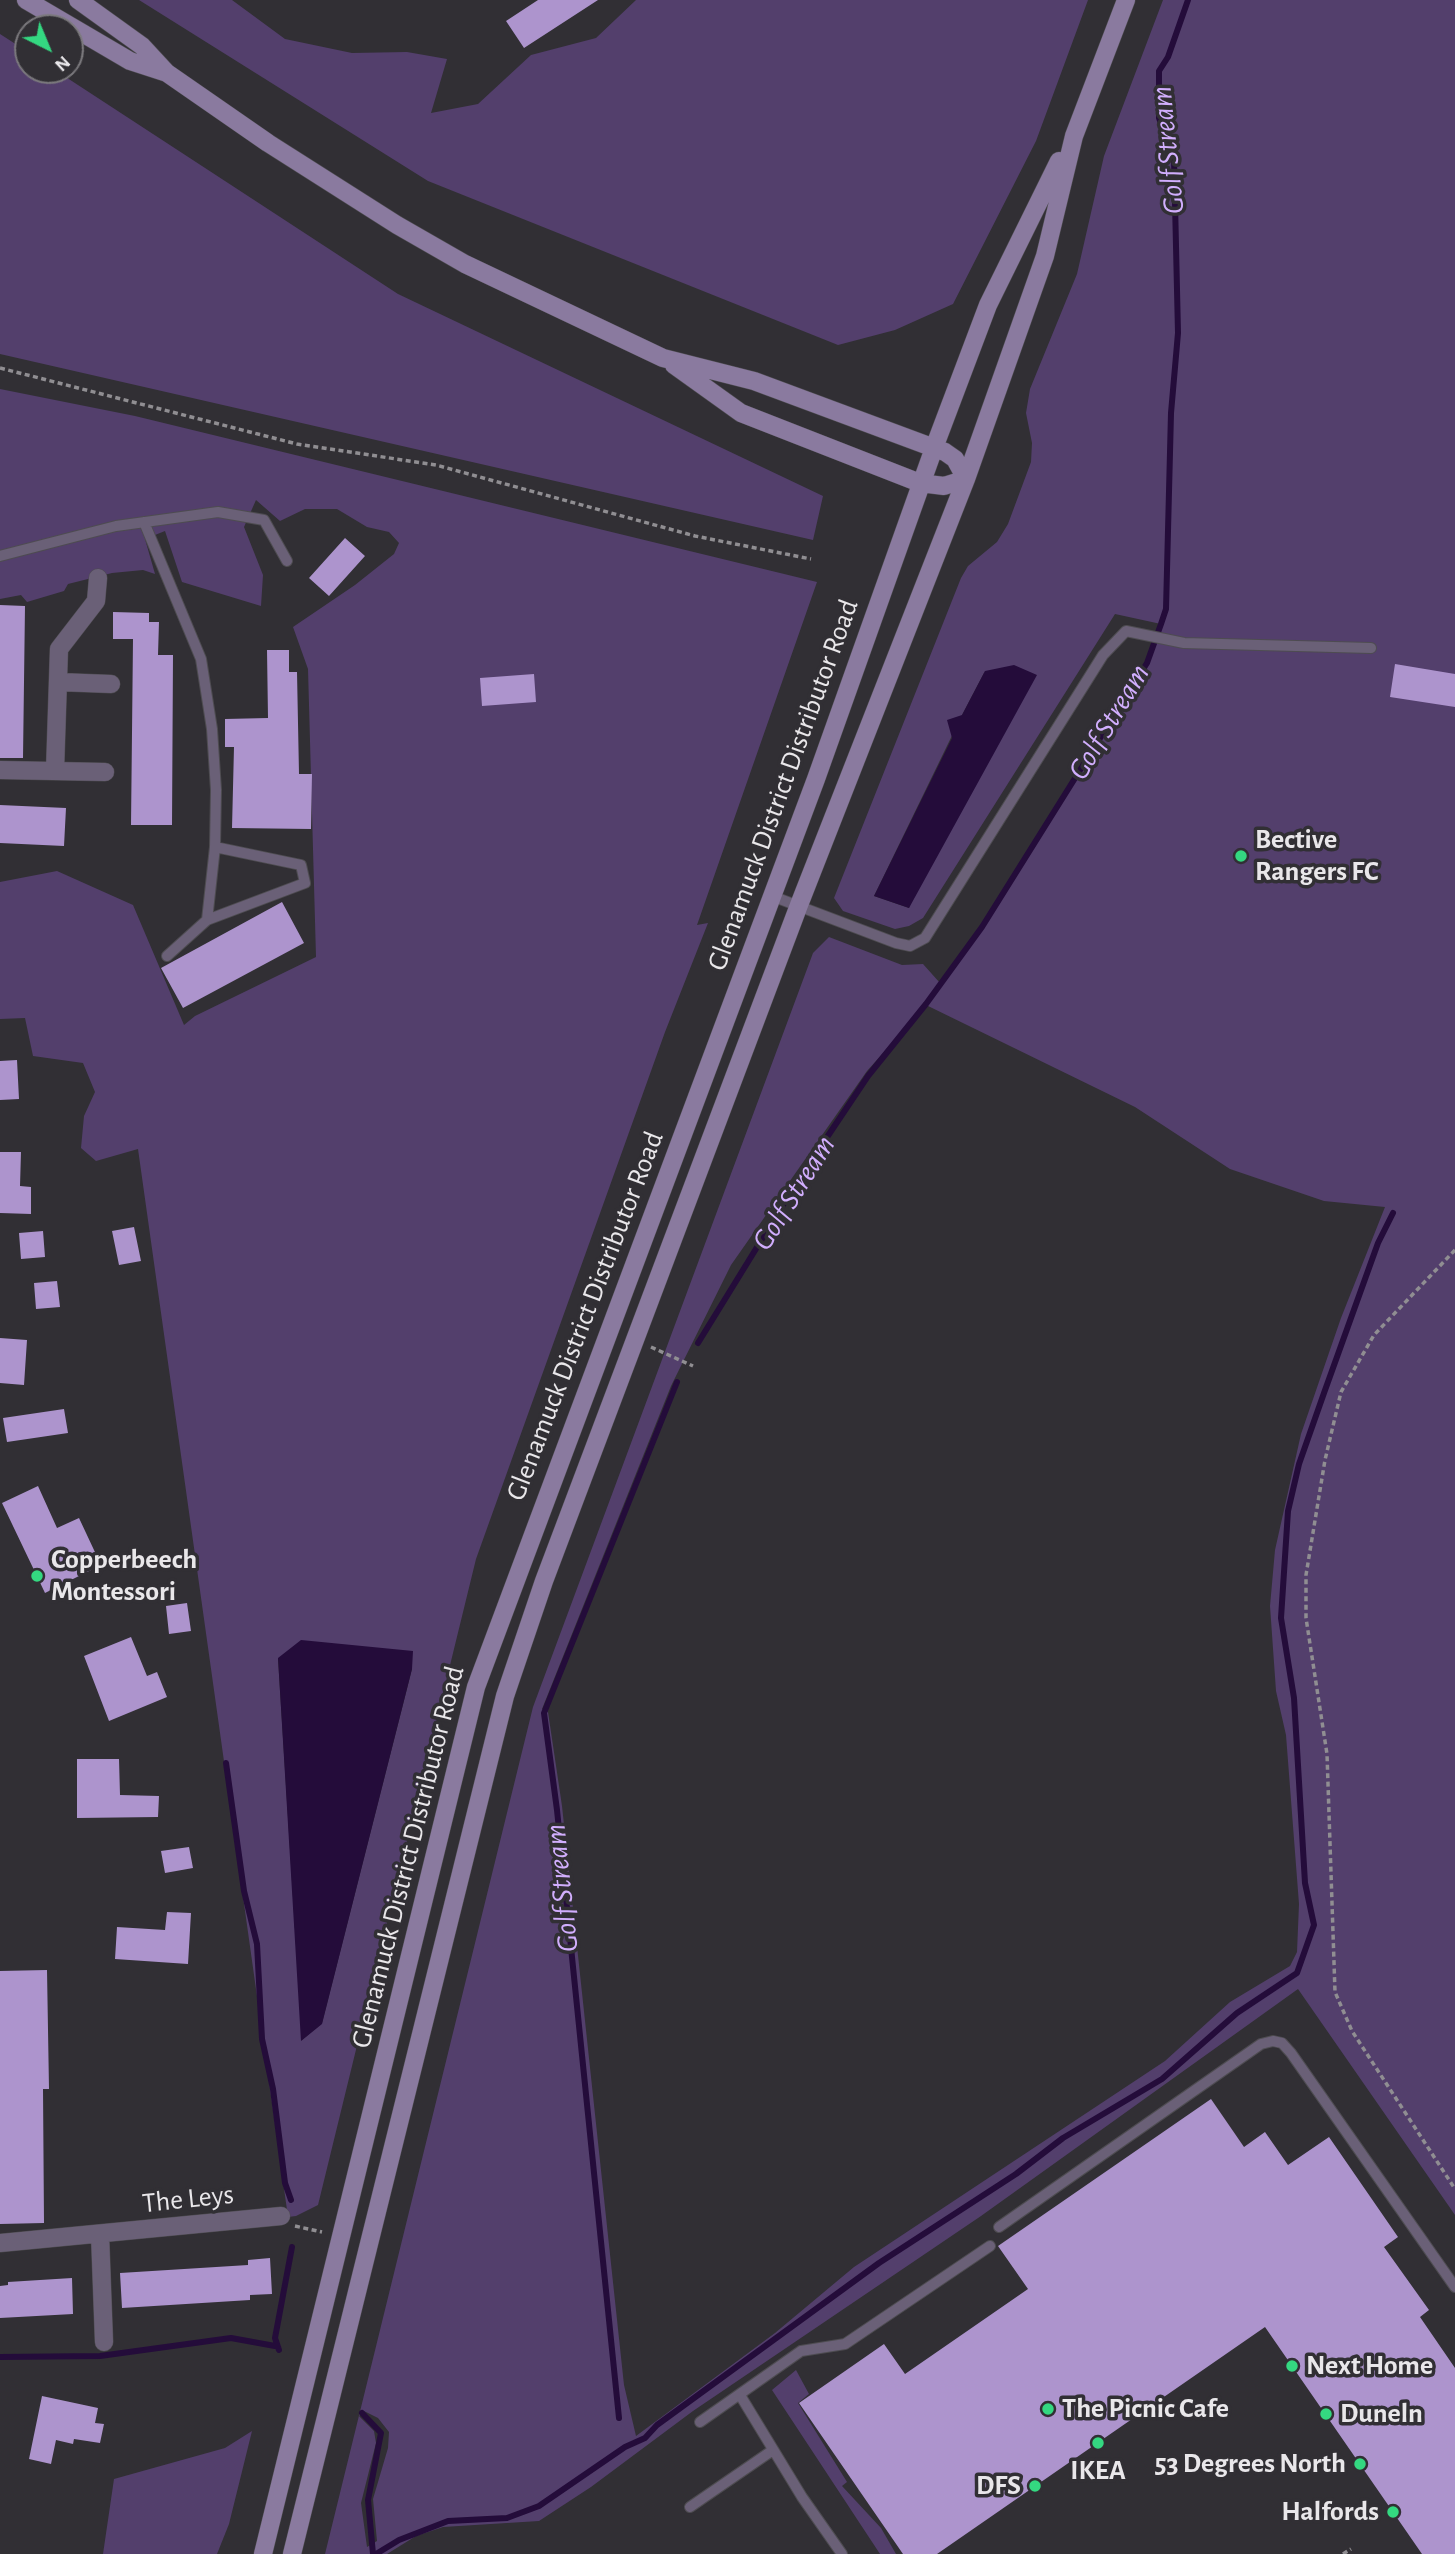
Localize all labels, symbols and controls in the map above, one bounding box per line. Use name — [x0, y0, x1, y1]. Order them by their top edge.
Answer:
north arrow — [14, 14, 84, 84]
text: N — [51, 52, 74, 75]
water label: Golf Stream — [1143, 84, 1193, 216]
street label: Glenamuck District Distributor Road — [700, 595, 866, 975]
water label: Golf Stream — [1061, 658, 1157, 786]
place label: Bective Rangers FC — [1255, 823, 1378, 889]
marker: Bective Rangers FC — [1233, 848, 1249, 864]
street label: Glenamuck District Distributor Road — [499, 1127, 671, 1505]
water label: Golf Stream — [745, 1129, 843, 1257]
place label: Copperbeech Montessori — [51, 1543, 197, 1609]
marker: Copperbeech Montessori — [29, 1568, 45, 1584]
street label: Glenamuck District Distributor Road — [344, 1662, 472, 2052]
water label: Golf Stream — [537, 1822, 587, 1954]
street label: The Leys — [140, 2177, 236, 2221]
place label: Next Home — [1306, 2349, 1433, 2383]
marker: Next Home — [1284, 2358, 1300, 2374]
place label: The Picnic Cafe — [1062, 2392, 1229, 2426]
place label: Duneln — [1340, 2397, 1423, 2431]
marker: The Picnic Cafe — [1040, 2401, 1056, 2417]
marker: Duneln — [1318, 2406, 1334, 2422]
marker: IKEA — [1090, 2435, 1106, 2451]
place label: 53 Degrees North — [1154, 2447, 1346, 2481]
place label: IKEA — [1070, 2454, 1126, 2488]
marker: 53 Degrees North — [1352, 2456, 1368, 2472]
place label: DFS — [976, 2469, 1021, 2503]
marker: DFS — [1027, 2478, 1043, 2494]
place label: Halfords — [1281, 2495, 1379, 2529]
marker: Halfords — [1385, 2504, 1401, 2520]

